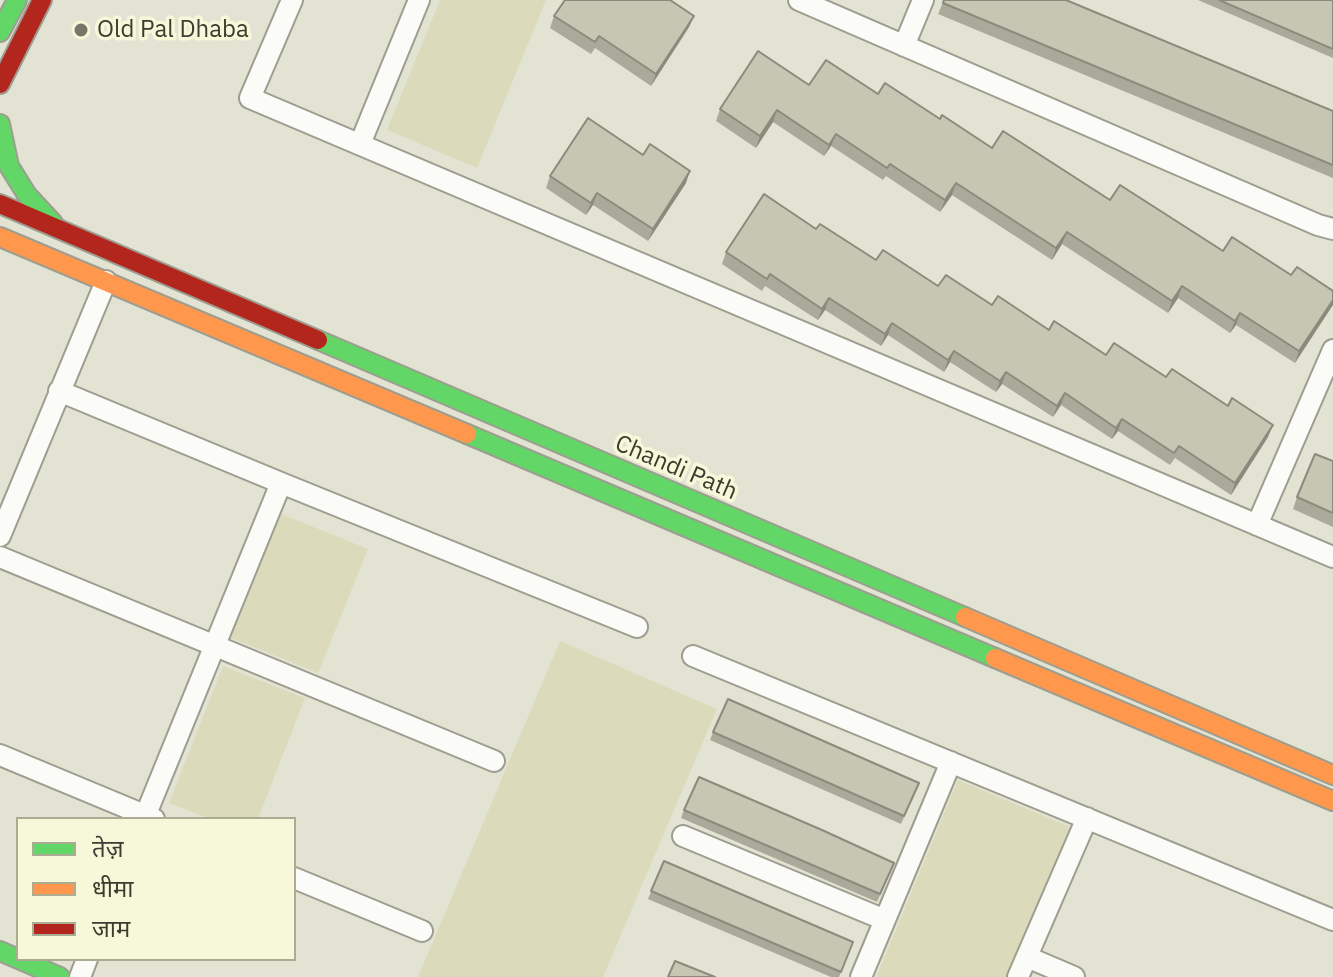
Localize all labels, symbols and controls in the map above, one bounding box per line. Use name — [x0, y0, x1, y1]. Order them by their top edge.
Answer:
place label: Old Pal Dhaba — [97, 16, 249, 44]
marker: Old Pal Dhaba — [72, 21, 90, 39]
street label: Chandi Path — [611, 429, 741, 507]
legend — [16, 817, 296, 961]
text: तेज़ — [92, 832, 124, 864]
text: धीमा — [92, 872, 134, 904]
text: जाम — [92, 912, 130, 944]

